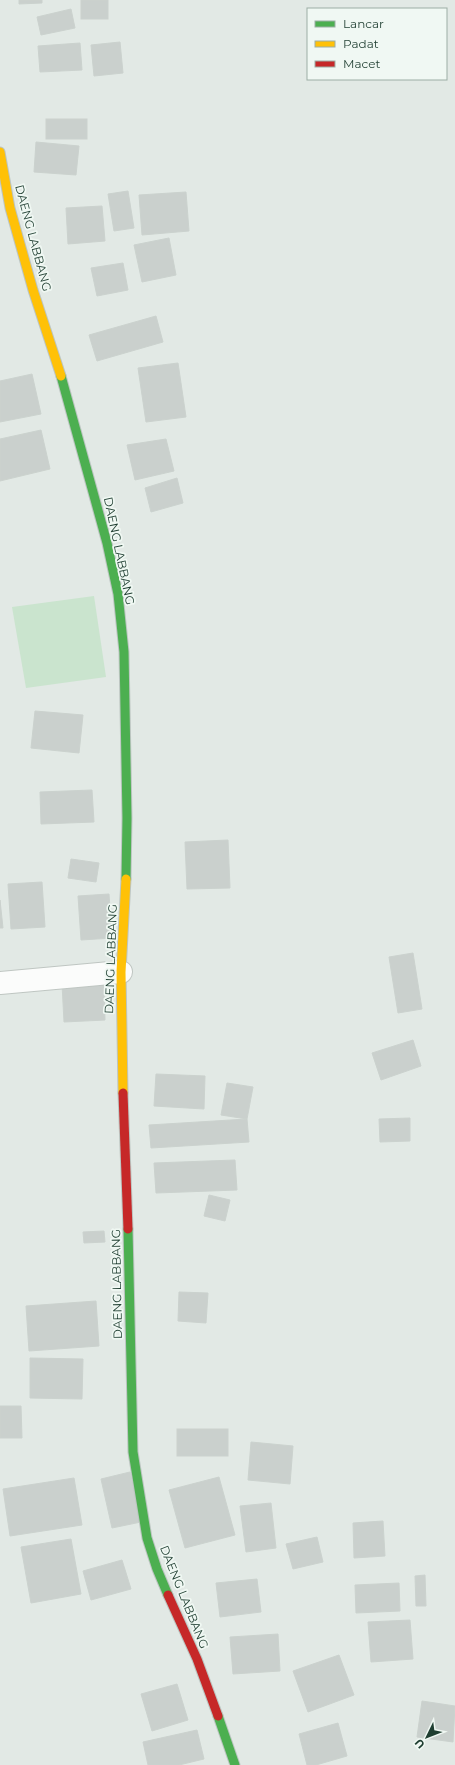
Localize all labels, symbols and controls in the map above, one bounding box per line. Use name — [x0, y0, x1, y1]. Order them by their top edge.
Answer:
legend — [307, 8, 447, 80]
text: Lancar — [343, 16, 384, 31]
text: Padat — [343, 36, 379, 51]
text: Macet — [343, 56, 380, 71]
street label: DAENG LABBANG — [12, 183, 55, 293]
street label: DAENG LABBANG — [101, 496, 138, 606]
street label: DAENG LABBANG — [101, 904, 120, 1014]
street label: DAENG LABBANG — [108, 1229, 125, 1339]
street label: DAENG LABBANG — [157, 1543, 212, 1651]
north arrow — [407, 1717, 447, 1757]
text: U — [412, 1736, 428, 1752]

